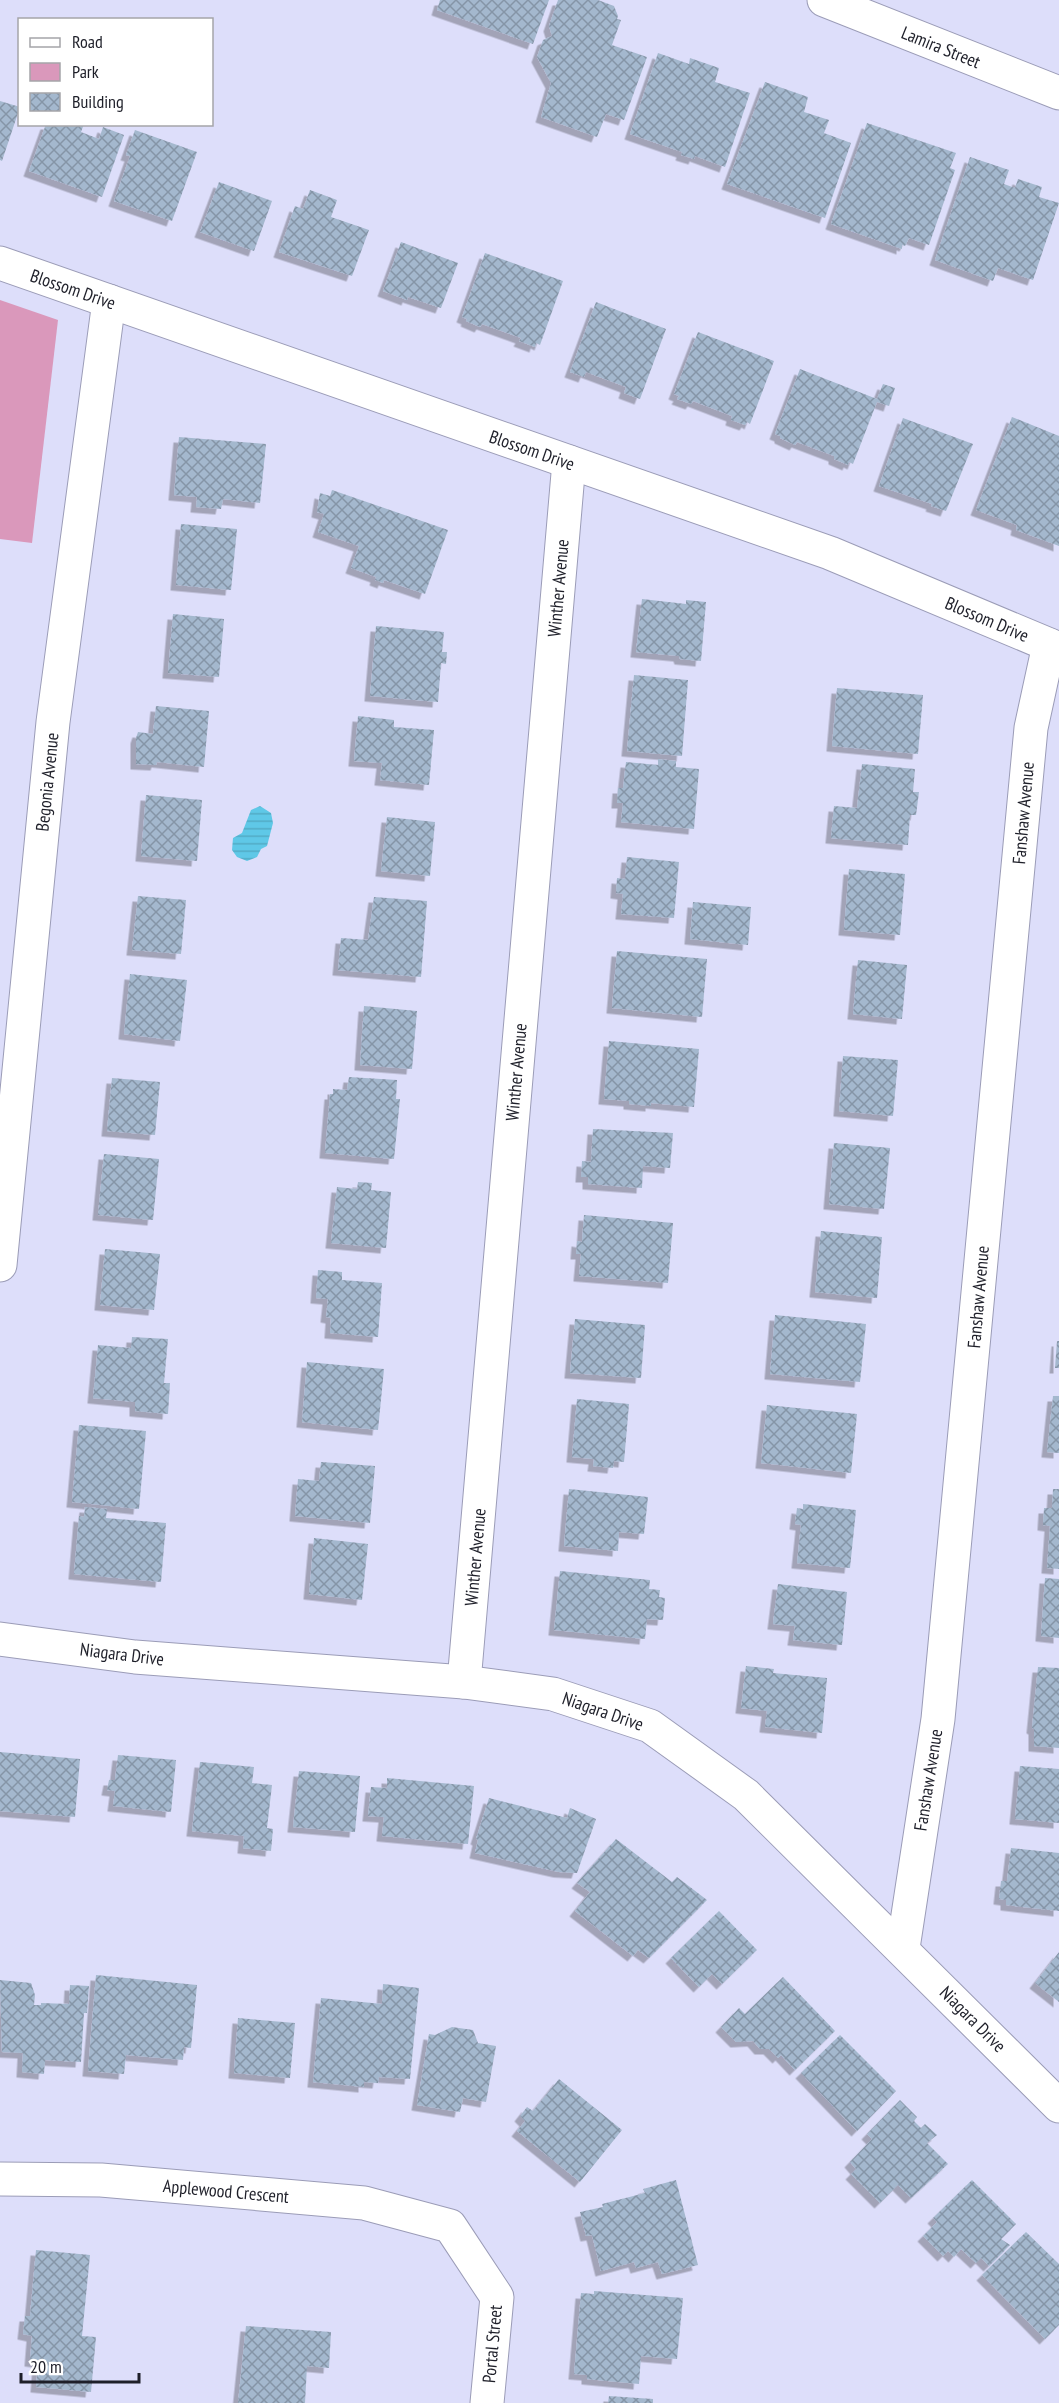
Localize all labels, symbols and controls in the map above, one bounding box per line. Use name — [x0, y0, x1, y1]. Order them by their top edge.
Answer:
legend — [18, 18, 213, 126]
street label: Lamira Street — [898, 21, 984, 73]
text: Road — [72, 30, 103, 53]
text: Park — [72, 60, 99, 83]
text: Building — [72, 90, 124, 113]
street label: Blossom Drive — [27, 264, 119, 314]
street label: Blossom Drive — [486, 425, 578, 475]
street label: Winther Avenue — [542, 538, 574, 638]
street label: Blossom Drive — [942, 591, 1032, 647]
street label: Begonia Avenue — [30, 731, 64, 833]
street label: Fanshaw Avenue — [1007, 761, 1039, 865]
street label: Winther Avenue — [500, 1022, 532, 1122]
street label: Fanshaw Avenue — [962, 1245, 994, 1349]
street label: Winther Avenue — [459, 1507, 491, 1607]
street label: Niagara Drive — [79, 1637, 165, 1671]
street label: Niagara Drive — [559, 1686, 647, 1736]
street label: Fanshaw Avenue — [909, 1727, 947, 1833]
street label: Niagara Drive — [935, 1981, 1011, 2057]
street label: Applewood Crescent — [162, 2174, 290, 2208]
street label: Portal Street — [477, 2304, 507, 2384]
scale bar — [21, 2346, 140, 2384]
text: 20 m — [30, 2355, 62, 2378]

